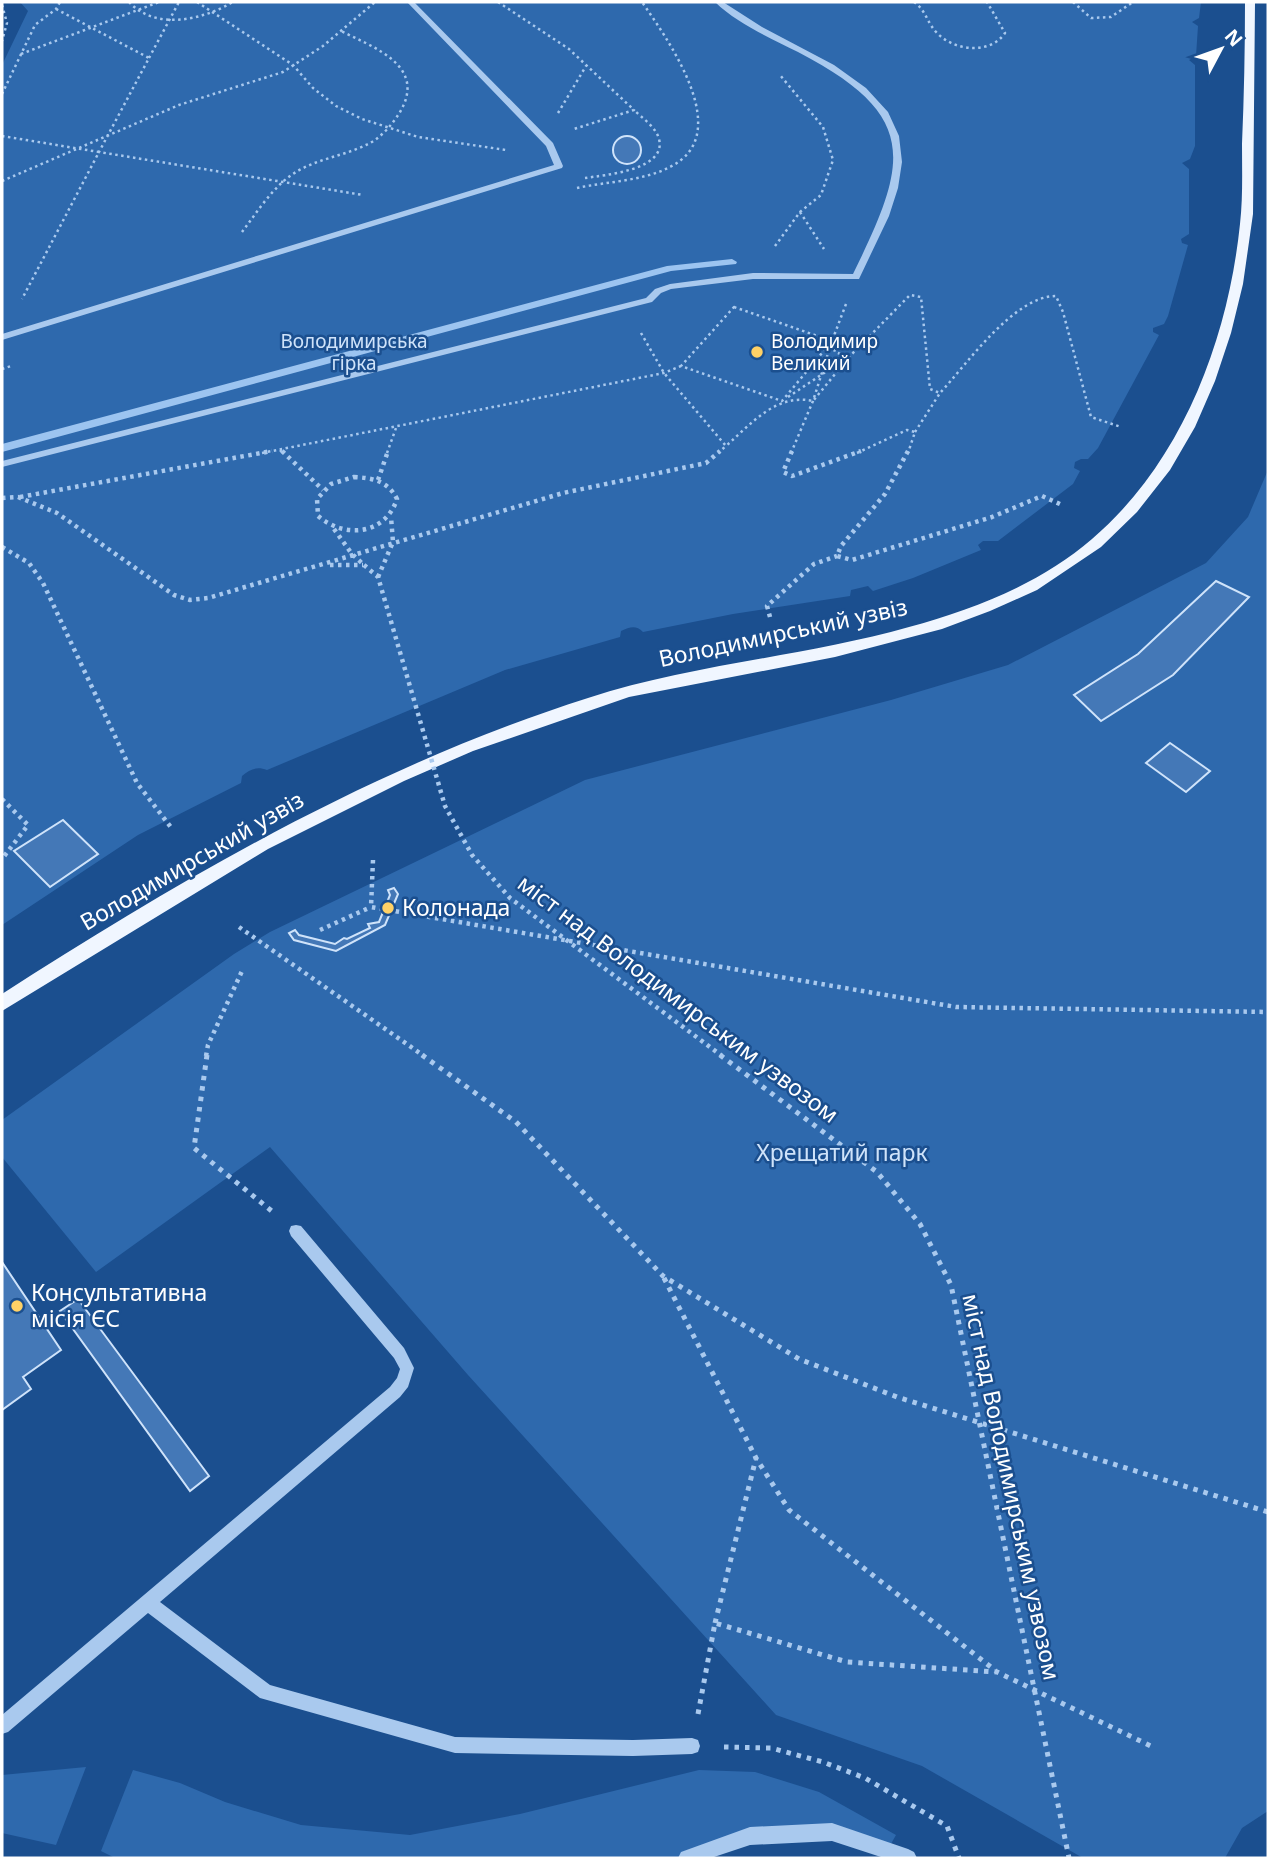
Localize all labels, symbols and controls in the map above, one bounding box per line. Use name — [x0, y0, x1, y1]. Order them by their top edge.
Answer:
north arrow — [1186, 14, 1256, 84]
text: N — [1219, 23, 1249, 52]
park label: Володимирська гірка — [280, 328, 428, 376]
place label: Володимир Великий — [771, 328, 878, 376]
marker: Володимир Великий — [749, 344, 765, 360]
street label: Володимирський узвіз — [656, 590, 910, 674]
street label: Володимирський узвіз — [74, 783, 309, 937]
street label: міст над Володимирським узвозом — [512, 867, 846, 1130]
place label: Колонада — [402, 891, 510, 923]
marker: Колонада — [380, 900, 396, 916]
park label: Хрещатий парк — [756, 1136, 929, 1168]
place label: Консультативна місія ЄС — [31, 1276, 207, 1334]
street label: міст над Володимирським узвозом — [955, 1291, 1069, 1683]
marker: Консультативна місія ЄС — [9, 1298, 25, 1314]

